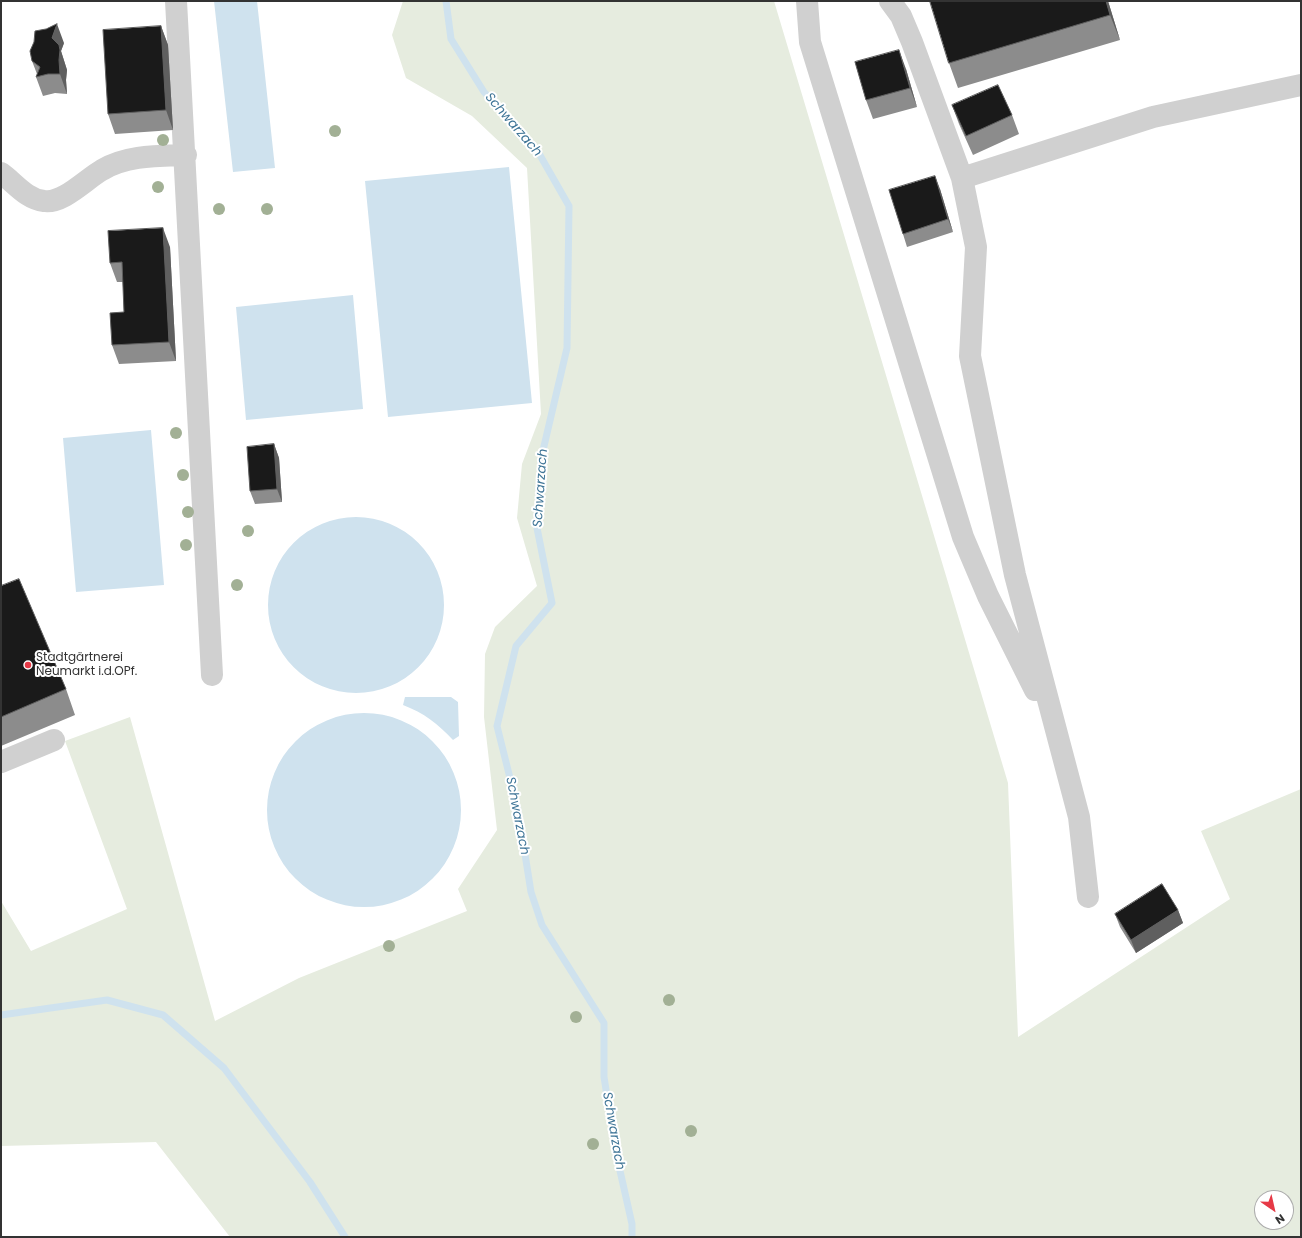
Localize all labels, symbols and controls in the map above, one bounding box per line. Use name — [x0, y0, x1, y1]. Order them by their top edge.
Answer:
water label: Schwarzach — [481, 90, 545, 160]
water label: Schwarzach — [530, 448, 552, 528]
place label: Stadtgärtnerei Neumarkt i.d.OPf. — [36, 651, 137, 679]
marker: Stadtgärtnerei Neumarkt i.d.OPf. — [23, 660, 33, 670]
water label: Schwarzach — [502, 776, 532, 856]
water label: Schwarzach — [598, 1091, 628, 1171]
north arrow — [1254, 1190, 1294, 1230]
text: N — [1272, 1210, 1288, 1228]

